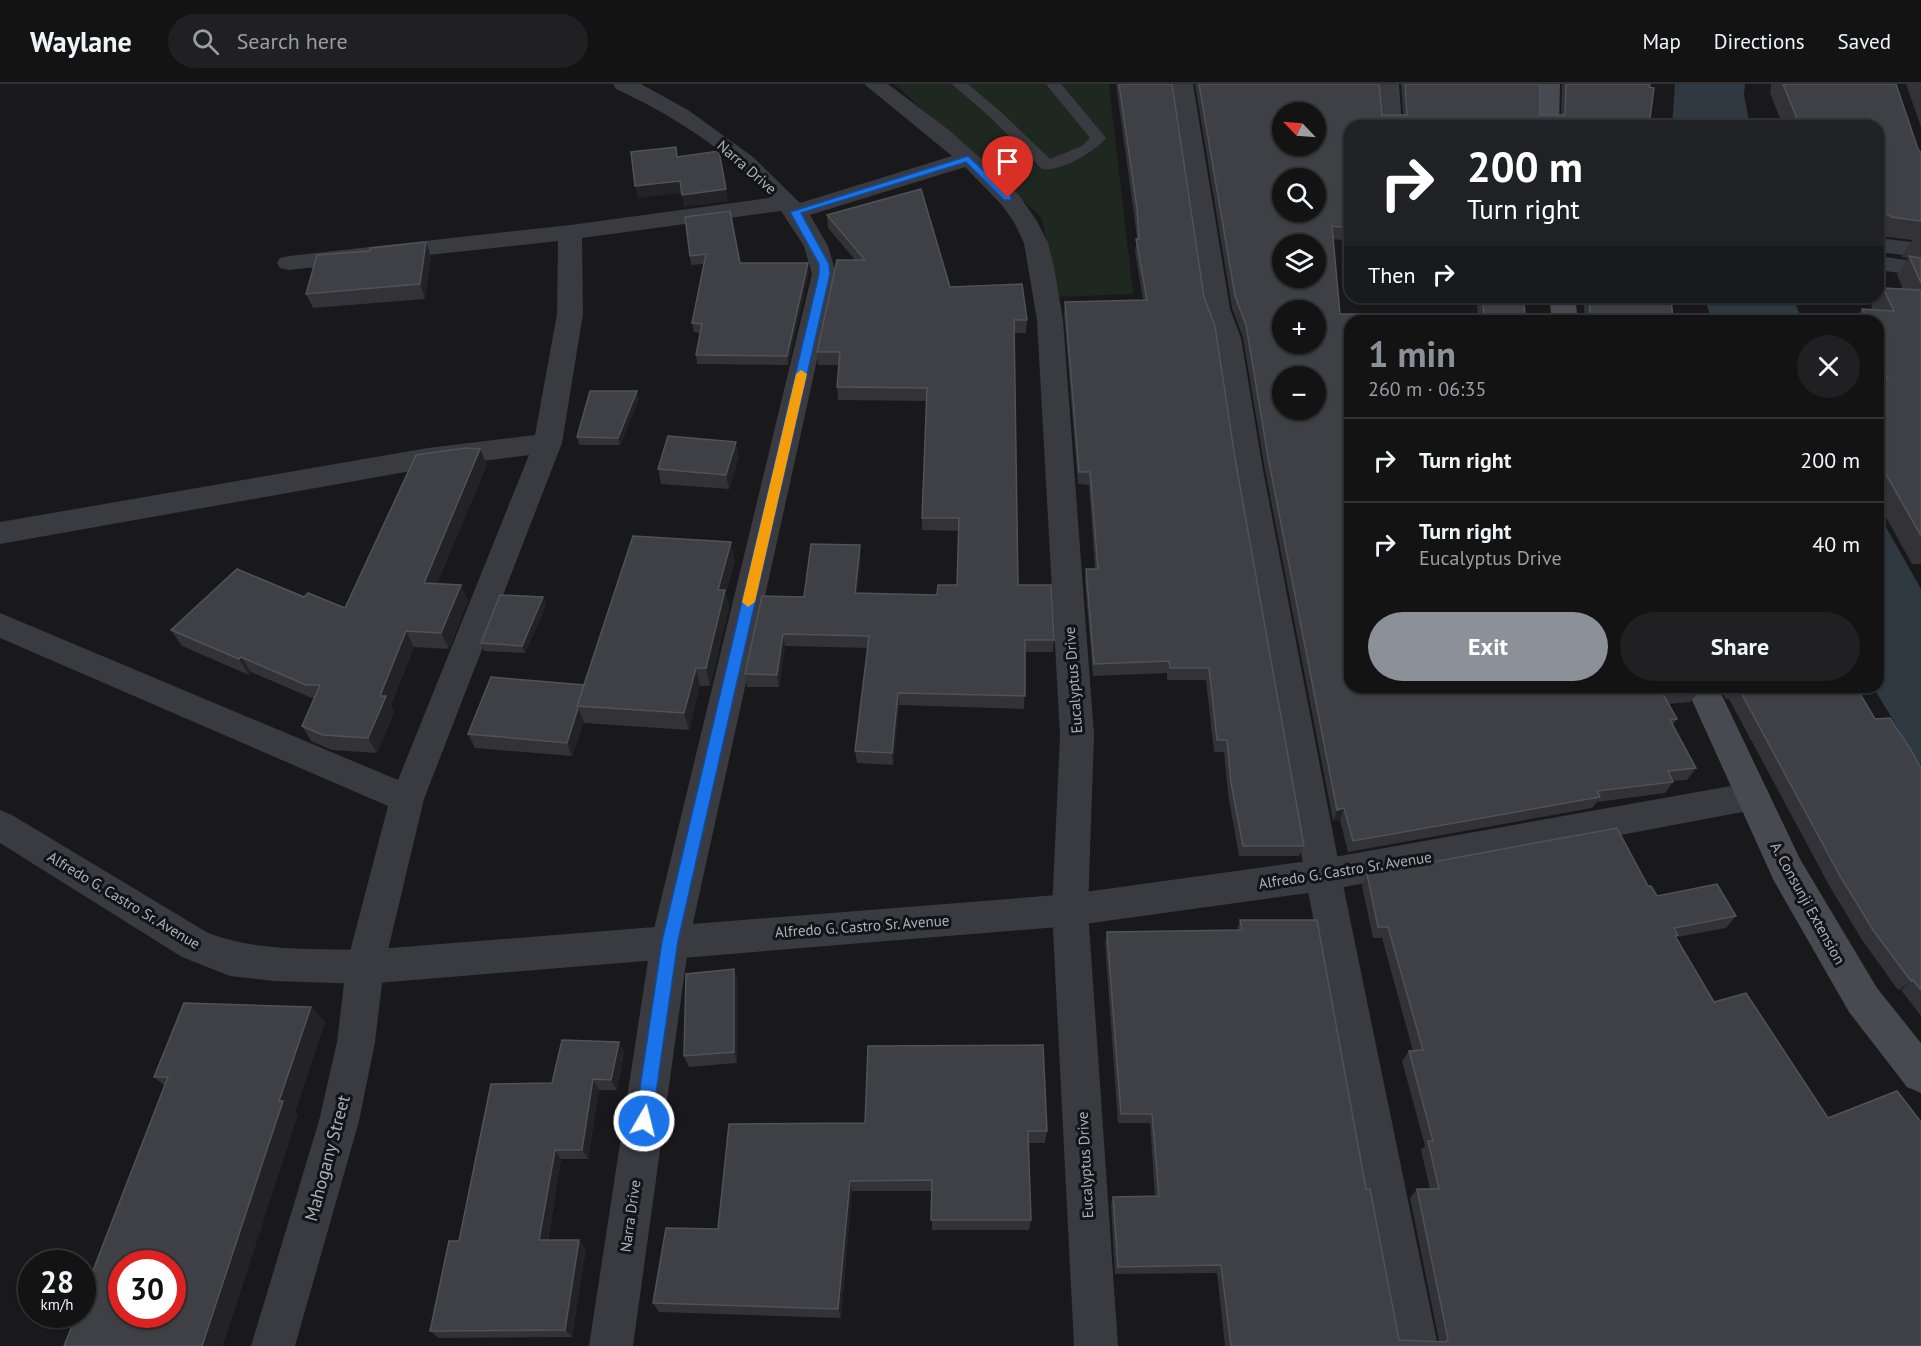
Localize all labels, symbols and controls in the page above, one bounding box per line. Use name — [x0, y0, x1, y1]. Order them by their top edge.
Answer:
search box — [168, 14, 588, 68]
text: Waylane — [30, 23, 132, 60]
icon: search — [189, 25, 222, 58]
text: Search here — [237, 27, 348, 55]
text: Map — [1642, 28, 1681, 55]
text: Directions — [1714, 28, 1805, 55]
text: Saved — [1838, 28, 1891, 55]
north arrow — [1272, 102, 1326, 156]
map controls — [1272, 102, 1326, 420]
street label: Narra Drive — [713, 136, 781, 198]
pin — [982, 136, 1033, 198]
text: 200 m — [1467, 139, 1583, 194]
icon: right — [1368, 144, 1446, 222]
icon: arrive — [991, 145, 1024, 178]
button: search — [1272, 168, 1326, 222]
text: Turn right — [1467, 192, 1580, 226]
button: layers — [1272, 234, 1326, 288]
icon: right — [1427, 258, 1460, 291]
text: Then — [1368, 261, 1415, 289]
button: + — [1272, 300, 1326, 354]
text: 1 min — [1368, 330, 1456, 377]
button: close — [1797, 335, 1860, 398]
button: − — [1272, 366, 1326, 420]
text: 260 m · 06:35 — [1368, 376, 1486, 402]
icon: right — [1368, 444, 1401, 477]
text: Turn right — [1419, 446, 1511, 474]
text: 200 m — [1800, 446, 1860, 474]
text: Turn right — [1419, 517, 1511, 545]
icon: right — [1368, 528, 1401, 561]
text: 40 m — [1812, 530, 1860, 558]
text: Eucalyptus Drive — [1419, 545, 1562, 571]
button: Exit — [1368, 612, 1608, 681]
button: Share — [1620, 612, 1860, 681]
street label: Eucalyptus Drive — [1060, 626, 1086, 734]
street label: A. Consunji Extension — [1766, 838, 1850, 968]
street label: Alfredo G. Castro Sr. Avenue — [44, 847, 204, 953]
street label: Alfredo G. Castro Sr. Avenue — [1257, 847, 1433, 893]
street label: Alfredo G. Castro Sr. Avenue — [774, 910, 950, 942]
position arrow — [612, 1089, 676, 1153]
street label: Mahogany Street — [299, 1092, 355, 1224]
street label: Eucalyptus Drive — [1073, 1111, 1097, 1219]
street label: Narra Drive — [616, 1179, 644, 1253]
speed limit sign: 30 — [108, 1250, 186, 1328]
text: 28 — [40, 1262, 74, 1301]
text: km/h — [41, 1295, 73, 1314]

